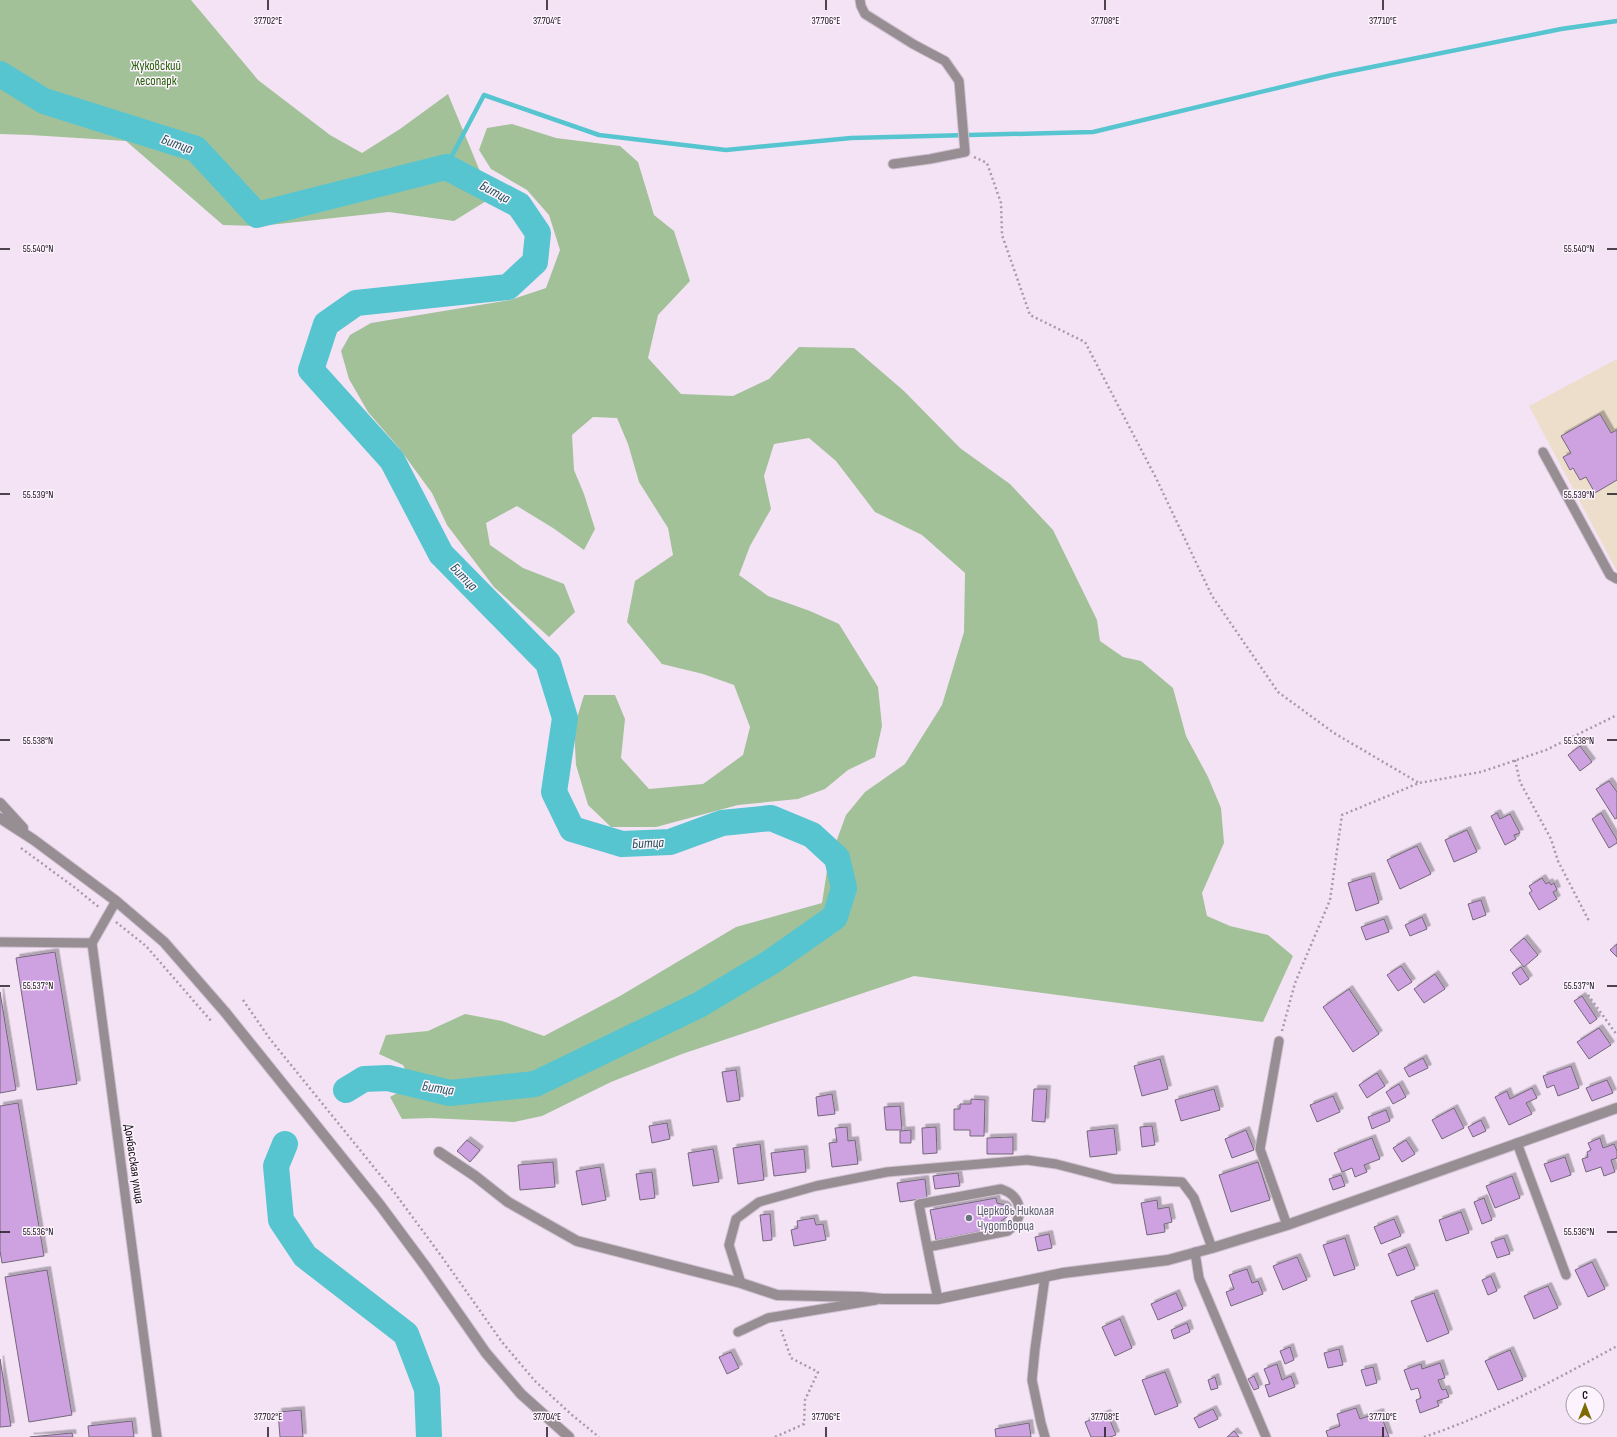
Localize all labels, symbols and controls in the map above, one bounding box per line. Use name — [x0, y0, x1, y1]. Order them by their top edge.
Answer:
text: 37.702°E — [254, 15, 282, 27]
text: 37.704°E — [533, 15, 561, 27]
text: 37.706°E — [812, 15, 840, 27]
text: 37.708°E — [1091, 15, 1119, 27]
text: 37.710°E — [1369, 15, 1397, 27]
park label: Жуковский лесопарк — [131, 58, 181, 89]
water label: Битца — [159, 131, 195, 158]
water label: Битца — [477, 177, 513, 207]
text: 55.540°N — [23, 243, 53, 255]
text: 55.540°N — [1564, 243, 1594, 255]
text: 55.539°N — [23, 489, 53, 501]
text: 55.539°N — [1564, 489, 1594, 501]
water label: Битца — [447, 560, 481, 595]
text: 55.538°N — [23, 735, 53, 747]
text: 55.538°N — [1564, 735, 1594, 747]
water label: Битца — [632, 834, 665, 852]
text: 55.537°N — [23, 980, 53, 992]
text: 55.537°N — [1564, 980, 1594, 992]
water label: Битца — [421, 1077, 455, 1099]
street label: Донбасская улица — [120, 1123, 148, 1205]
place label: Церковь Николая Чудотворца — [977, 1203, 1054, 1234]
marker: Церковь Николая Чудотворца — [964, 1213, 974, 1223]
text: 55.536°N — [23, 1226, 53, 1238]
text: 55.536°N — [1564, 1226, 1594, 1238]
north arrow — [1565, 1385, 1605, 1425]
text: С — [1582, 1389, 1588, 1402]
text: 37.702°E — [254, 1411, 282, 1423]
text: 37.704°E — [533, 1411, 561, 1423]
text: 37.706°E — [812, 1411, 840, 1423]
text: 37.708°E — [1091, 1411, 1119, 1423]
text: 37.710°E — [1369, 1411, 1397, 1423]

